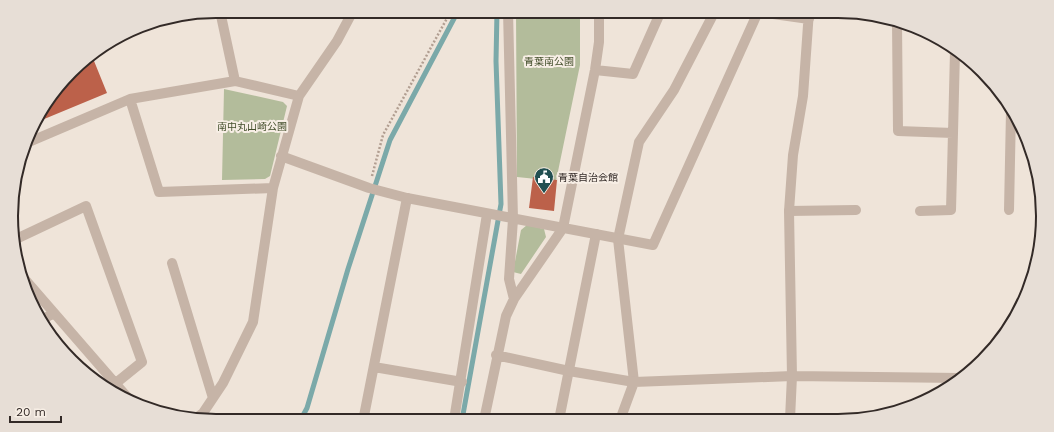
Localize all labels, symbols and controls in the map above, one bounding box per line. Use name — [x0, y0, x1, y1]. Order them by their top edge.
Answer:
park label: 青葉南公園 — [524, 56, 574, 67]
park label: 南中丸山崎公園 — [217, 121, 287, 132]
public building icon: 青葉自治会館 — [533, 166, 555, 194]
place label: 青葉自治会館 — [558, 172, 618, 183]
scale bar — [10, 398, 61, 424]
text: 20 m — [16, 405, 46, 419]

